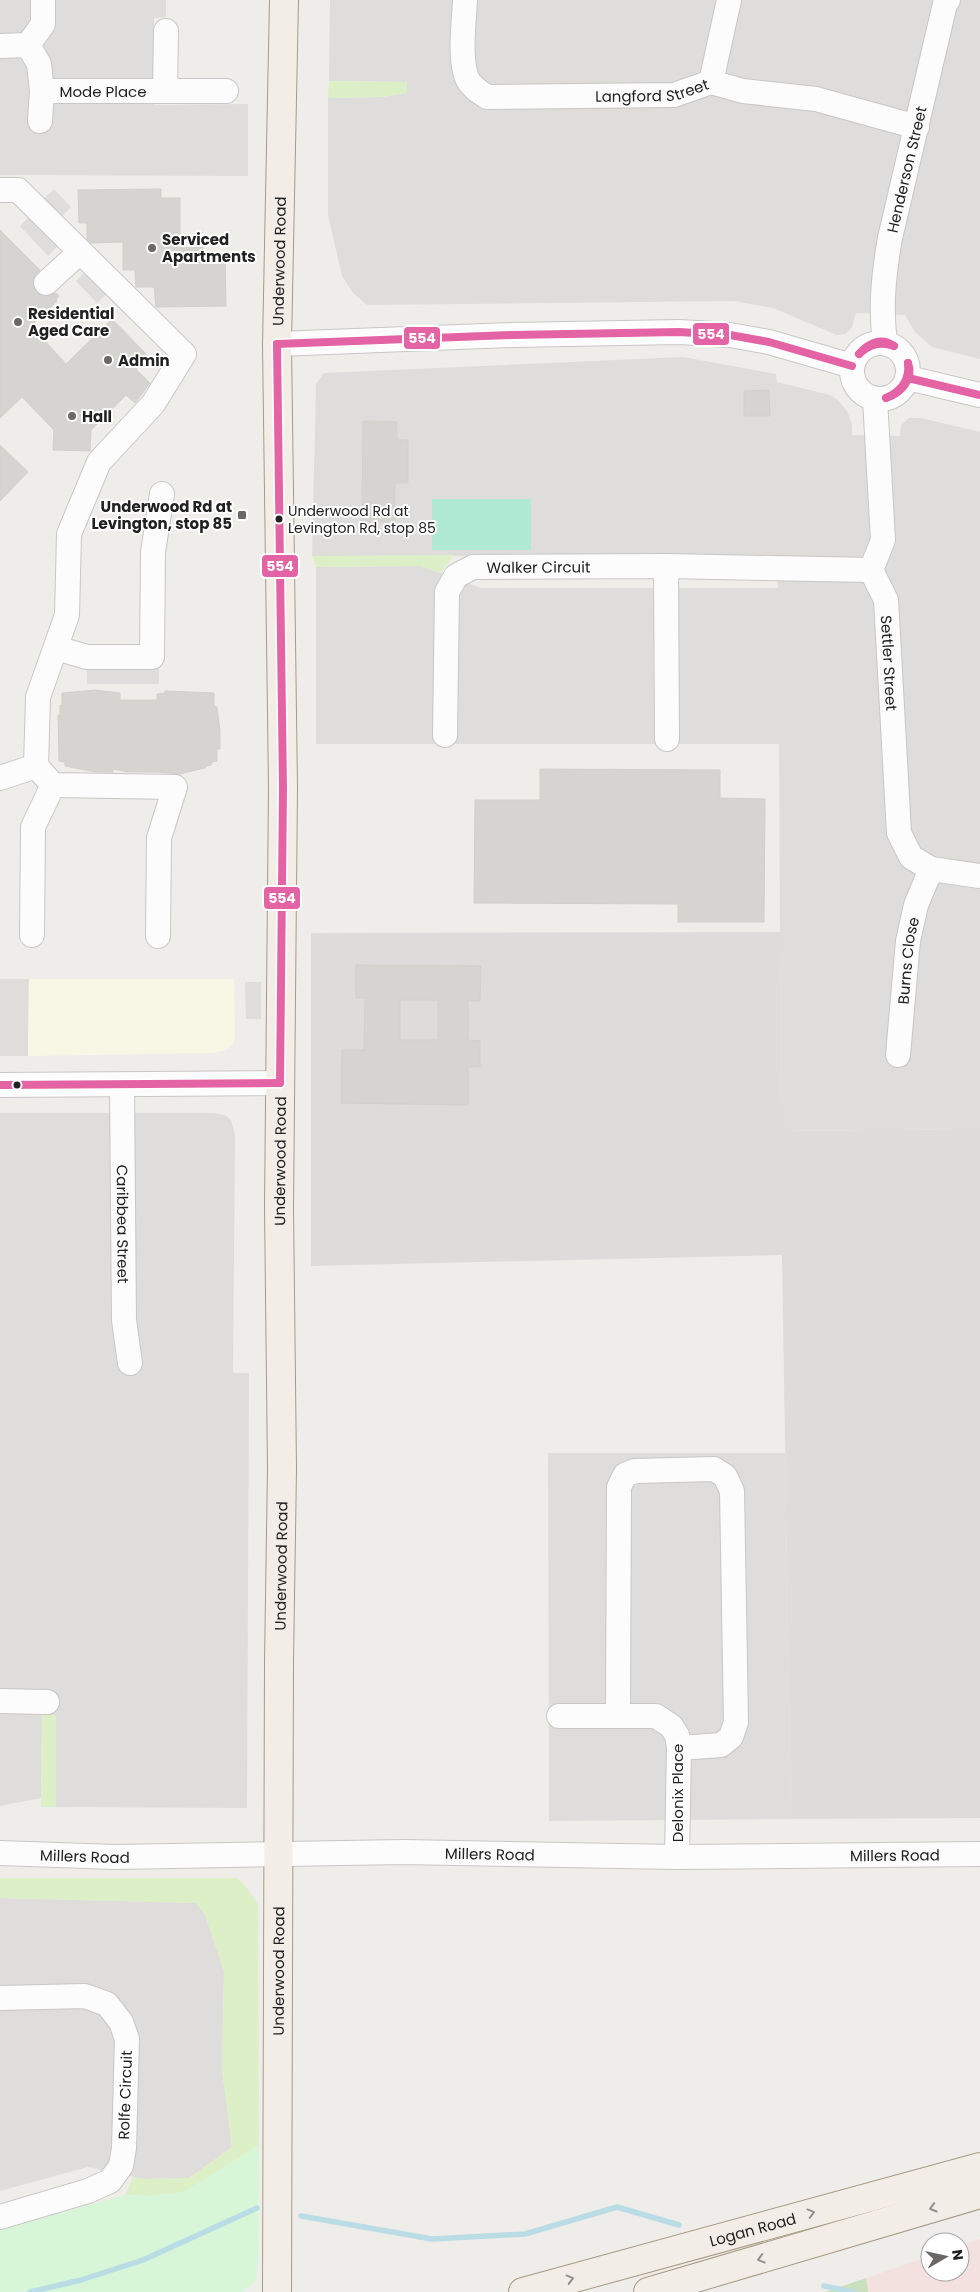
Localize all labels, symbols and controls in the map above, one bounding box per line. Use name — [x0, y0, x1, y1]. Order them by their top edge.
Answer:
street label: Langford Street — [595, 73, 711, 106]
street label: Mode Place — [60, 81, 146, 102]
street label: Henderson Street — [881, 104, 931, 235]
street label: Underwood Road — [267, 196, 291, 326]
place label: Serviced Apartments — [162, 229, 256, 267]
marker: Serviced Apartments — [146, 242, 158, 254]
place label: Residential Aged Care — [28, 303, 114, 341]
marker: Residential Aged Care — [12, 316, 24, 328]
line badge: 554 — [692, 322, 730, 346]
text: 554 — [697, 324, 725, 344]
line badge: 554 — [403, 326, 441, 350]
text: 554 — [408, 328, 436, 348]
place label: Admin — [118, 350, 170, 371]
marker: Admin — [102, 354, 114, 366]
place label: Hall — [82, 406, 112, 427]
marker: Hall — [66, 410, 78, 422]
place label: Underwood Rd at Levington, stop 85 — [91, 496, 232, 534]
place label: Underwood Rd at Levington Rd, stop 85 — [288, 501, 436, 538]
marker: Underwood Rd at Levington, stop 85 — [236, 509, 248, 521]
marker: Underwood Rd at Levington Rd, stop 85 — [274, 514, 284, 524]
line badge: 554 — [261, 554, 299, 578]
text: 554 — [266, 556, 294, 576]
street label: Walker Circuit — [486, 556, 590, 577]
street label: Settler Street — [876, 614, 903, 711]
line badge: 554 — [263, 886, 301, 910]
text: 554 — [268, 888, 296, 908]
street label: Burns Close — [892, 915, 924, 1005]
unlabelled marker — [12, 1080, 22, 1090]
street label: Underwood Road — [268, 1096, 291, 1226]
street label: Caribbea Street — [112, 1165, 134, 1283]
street label: Underwood Road — [269, 1501, 292, 1631]
street label: Delonix Place — [667, 1744, 688, 1842]
street label: Millers Road — [445, 1842, 535, 1865]
street label: Millers Road — [40, 1844, 130, 1868]
street label: Millers Road — [850, 1844, 940, 1866]
street label: Underwood Road — [267, 1906, 289, 2036]
street label: Rolfe Circuit — [113, 2050, 137, 2140]
one-way arrow — [929, 2202, 938, 2213]
street label: Logan Road — [707, 2207, 798, 2251]
one-way arrow — [807, 2208, 816, 2219]
north arrow — [920, 2232, 970, 2282]
text: N — [947, 2248, 969, 2262]
one-way arrow — [757, 2253, 765, 2263]
one-way arrow — [566, 2274, 575, 2285]

